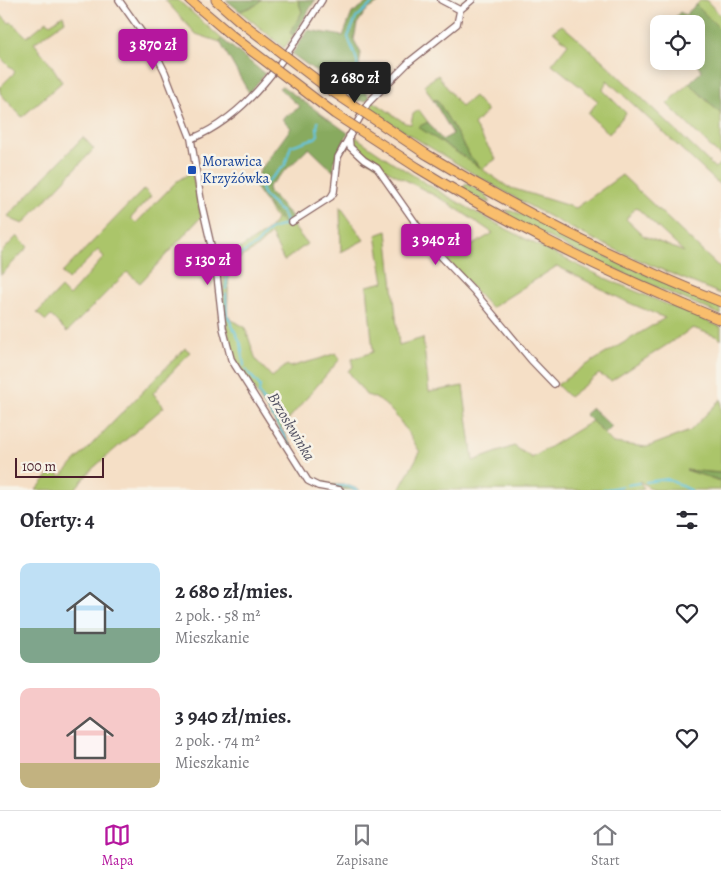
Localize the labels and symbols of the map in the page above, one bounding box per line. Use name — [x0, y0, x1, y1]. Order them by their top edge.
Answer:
pin: 3 870 zł — [101, 28, 205, 71]
pin: 2 680 zł — [303, 62, 407, 104]
place label: Morawica Krzyżówka — [202, 151, 270, 188]
marker: Morawica Krzyżówka — [186, 164, 198, 176]
pin: 3 940 zł — [384, 224, 488, 266]
pin: 5 130 zł — [156, 244, 260, 286]
water label: Brzoskwinka — [262, 388, 321, 466]
scale bar — [15, 455, 104, 478]

